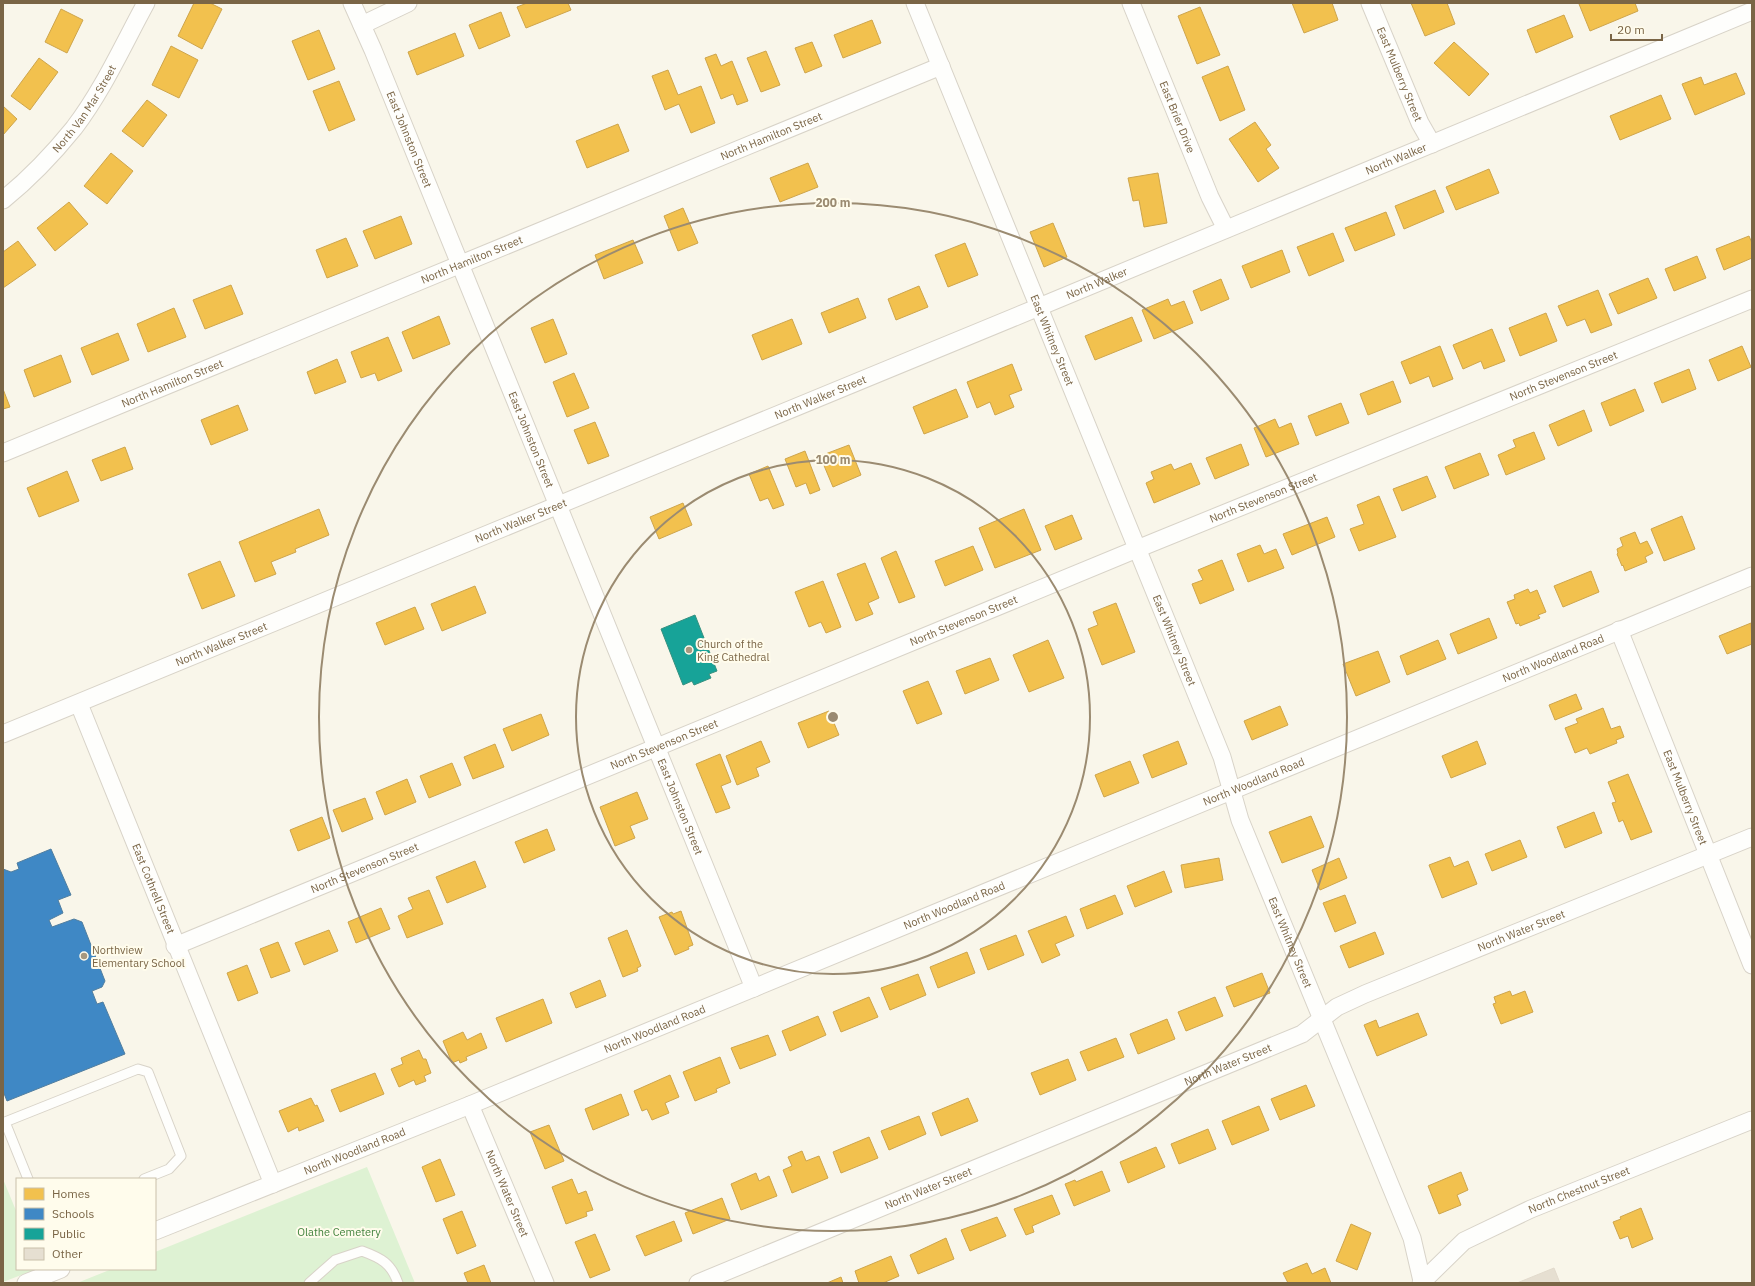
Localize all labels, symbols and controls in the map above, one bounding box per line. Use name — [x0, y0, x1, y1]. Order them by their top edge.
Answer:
scale bar — [1611, 16, 1662, 42]
text: 20 m — [1617, 22, 1645, 37]
street label: East Mulberry Street — [1374, 25, 1426, 124]
street label: North Van Mar Street — [49, 62, 119, 156]
street label: East Brier Drive — [1157, 79, 1198, 155]
street label: East Johnston Street — [384, 89, 435, 190]
street label: North Hamilton Street — [718, 109, 824, 163]
street label: North Walker — [1363, 140, 1429, 178]
text: 200 m — [815, 195, 851, 210]
street label: North Hamilton Street — [419, 232, 525, 287]
street label: North Walker — [1064, 264, 1129, 302]
street label: East Whitney Street — [1027, 292, 1077, 388]
street label: North Stevenson Street — [1507, 347, 1620, 404]
street label: North Hamilton Street — [119, 356, 225, 410]
street label: North Walker Street — [772, 372, 868, 422]
street label: East Johnston Street — [505, 389, 557, 490]
text: 100 m — [815, 452, 851, 467]
street label: North Stevenson Street — [1207, 469, 1319, 526]
street label: North Walker Street — [473, 495, 569, 546]
street label: North Stevenson Street — [908, 592, 1020, 649]
street label: East Whitney Street — [1150, 592, 1199, 688]
street label: North Walker Street — [173, 619, 269, 669]
street label: North Woodland Road — [1500, 631, 1606, 685]
place label: Church of the King Cathedral — [697, 637, 769, 664]
marker: Church of the King Cathedral — [684, 645, 694, 655]
centre of rings — [826, 710, 840, 724]
street label: North Stevenson Street — [608, 716, 720, 773]
street label: East Mulberry Street — [1660, 748, 1711, 847]
street label: North Woodland Road — [1201, 754, 1307, 809]
street label: East Johnston Street — [654, 756, 706, 857]
street label: North Stevenson Street — [309, 839, 421, 896]
street label: East Cothrell Street — [129, 841, 178, 936]
street label: North Woodland Road — [901, 878, 1007, 932]
street label: East Whitney Street — [1265, 895, 1315, 990]
street label: North Water Street — [1475, 907, 1567, 955]
place label: Northview Elementary School — [92, 943, 185, 970]
marker: Northview Elementary School — [79, 951, 89, 961]
street label: North Woodland Road — [602, 1002, 707, 1056]
street label: North Water Street — [1182, 1040, 1274, 1089]
street label: North Woodland Road — [302, 1124, 408, 1178]
street label: North Water Street — [483, 1148, 532, 1239]
street label: North Chestnut Street — [1526, 1163, 1632, 1216]
street label: North Water Street — [882, 1164, 974, 1212]
legend — [16, 1178, 156, 1270]
text: Homes — [52, 1186, 90, 1201]
text: Schools — [52, 1206, 95, 1221]
park label: Olathe Cemetery — [297, 1225, 381, 1239]
text: Public — [52, 1226, 85, 1241]
text: Other — [52, 1246, 83, 1261]

